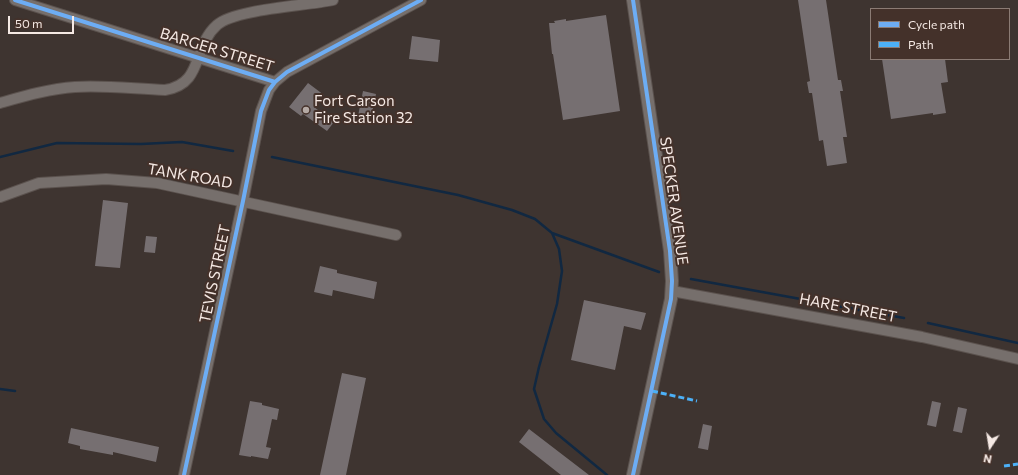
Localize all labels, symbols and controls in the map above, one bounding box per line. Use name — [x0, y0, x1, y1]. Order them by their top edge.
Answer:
scale bar — [10, 8, 76, 34]
legend — [870, 8, 1010, 60]
text: 50 m — [15, 16, 43, 30]
text: Cycle path — [908, 17, 965, 31]
street label: BARGER STREET — [158, 24, 276, 76]
text: Path — [908, 37, 934, 51]
place label: Fort Carson Fire Station 32 — [314, 92, 413, 127]
marker: Fort Carson Fire Station 32 — [301, 105, 311, 115]
street label: SPECKER AVENUE — [656, 136, 692, 266]
street label: TANK ROAD — [146, 160, 234, 192]
street label: TEVIS STREET — [196, 223, 234, 325]
street label: HARE STREET — [798, 290, 898, 326]
north arrow — [970, 427, 1010, 467]
text: N — [982, 452, 993, 466]

